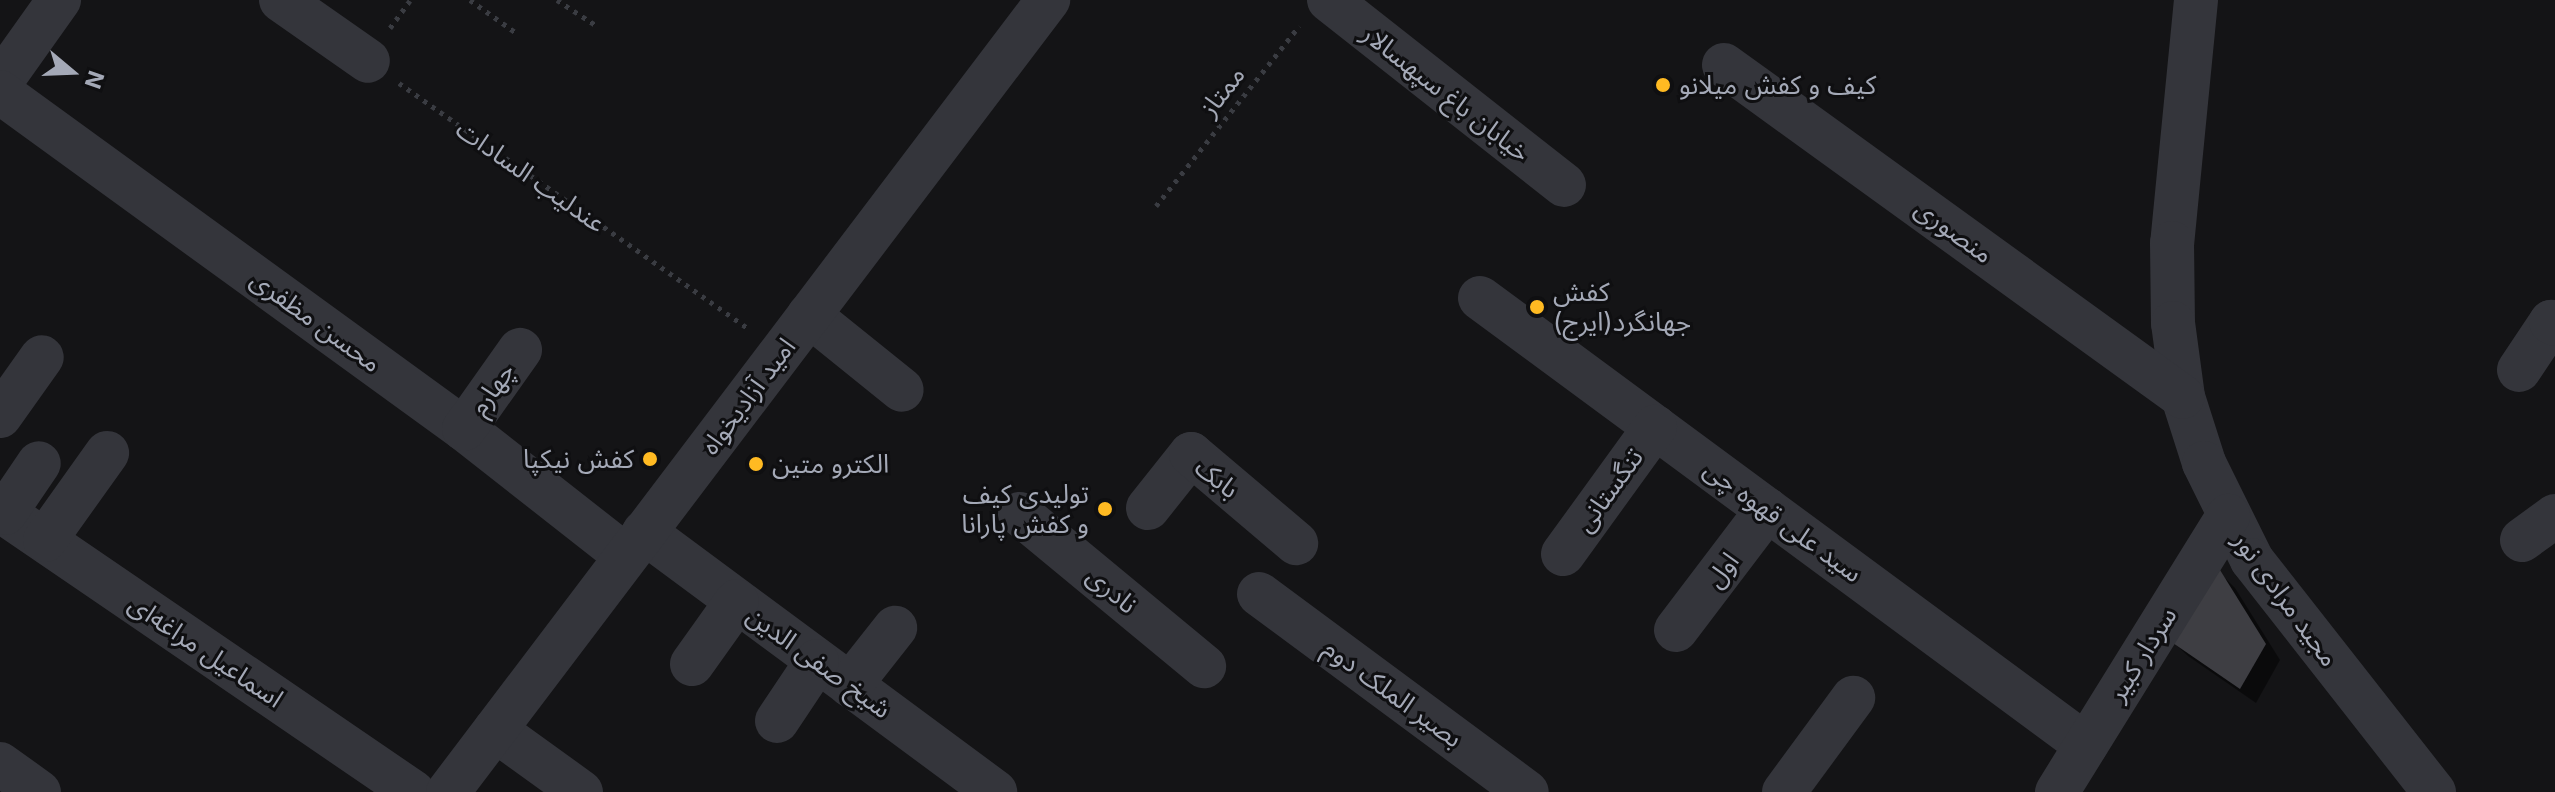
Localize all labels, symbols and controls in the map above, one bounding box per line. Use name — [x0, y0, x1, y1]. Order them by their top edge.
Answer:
street label: خیابان باغ سپهسالار — [1356, 18, 1536, 168]
north arrow — [32, 32, 112, 112]
street label: ممتاز — [1193, 60, 1251, 122]
text: N — [80, 68, 110, 92]
place label: کیف و کفش میلانو — [1679, 69, 1876, 101]
marker: کیف و کفش میلانو — [1654, 76, 1672, 94]
street label: عندلیب السادات — [450, 113, 612, 239]
street label: منصوری — [1909, 192, 1999, 270]
street label: محسن مظفری — [245, 263, 387, 379]
place label: کفش جهانگرد(ایرج) — [1553, 276, 1691, 338]
marker: کفش جهانگرد(ایرج) — [1528, 298, 1546, 316]
street label: امید آزادیخواه — [694, 332, 802, 460]
street label: چهارم — [463, 357, 521, 421]
street label: تنگستانی — [1568, 442, 1650, 538]
place label: کفش نیکپا — [523, 443, 634, 475]
place label: الکترو متین — [772, 448, 889, 480]
marker: کفش نیکپا — [641, 450, 659, 468]
street label: بابک — [1189, 451, 1245, 505]
street label: سید علی قهوه چی — [1698, 453, 1868, 589]
marker: الکترو متین — [747, 455, 765, 473]
place label: تولیدی کیف و کفش پارانا — [961, 478, 1089, 540]
marker: تولیدی کیف و کفش پارانا — [1096, 500, 1114, 518]
street label: مجید مرادی نور — [2227, 526, 2345, 672]
street label: اول — [1699, 546, 1745, 594]
street label: نادری — [1080, 560, 1144, 620]
street label: اسماعیل مراغه‌ای — [123, 588, 289, 714]
street label: شیخ صفی الدین — [741, 599, 897, 725]
street label: سردار کبیر — [2101, 601, 2183, 707]
street label: بصیر الملک دوم — [1317, 632, 1469, 754]

